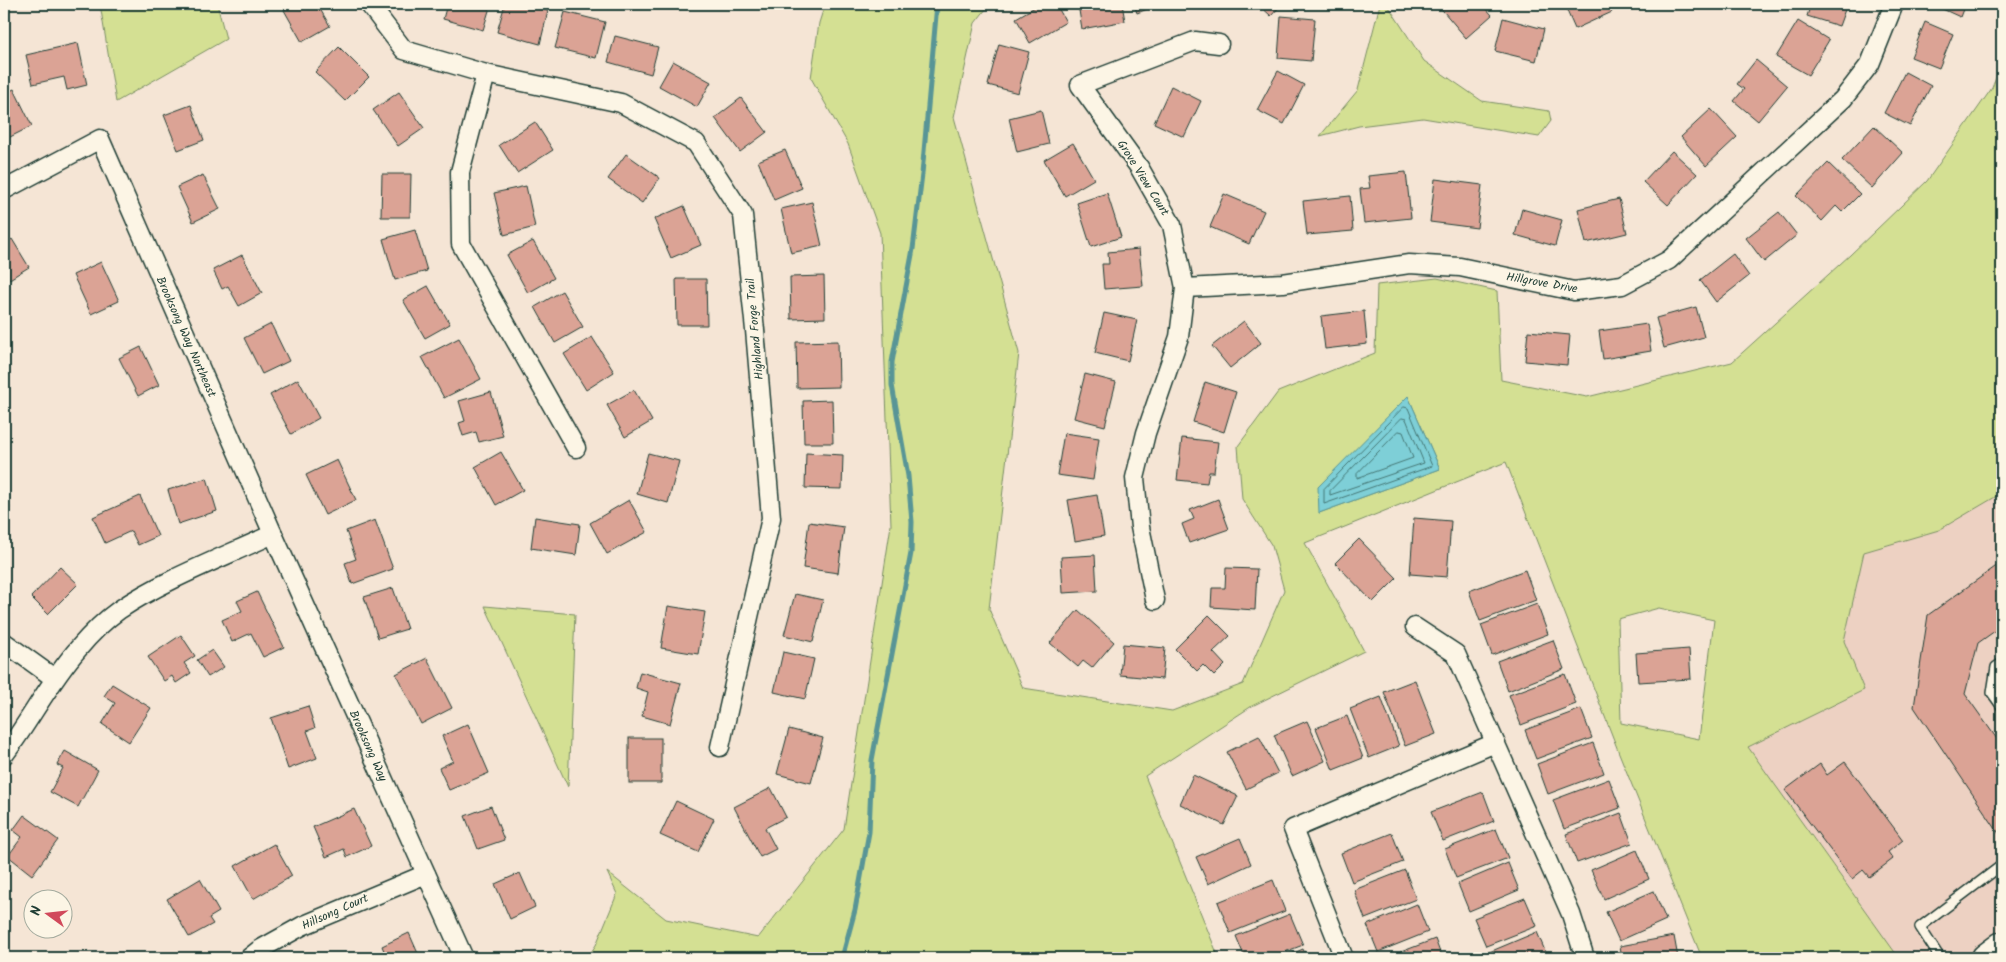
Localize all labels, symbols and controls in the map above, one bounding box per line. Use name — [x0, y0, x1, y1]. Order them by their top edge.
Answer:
street label: Grove View Court — [1112, 136, 1174, 220]
street label: Hillgrove Drive — [1505, 267, 1580, 299]
street label: Brooksong Way Northeast — [151, 274, 221, 401]
street label: Highland Forge Trail — [741, 277, 769, 381]
street label: Brooksong Way — [344, 707, 392, 785]
street label: Hillsong Court — [299, 889, 372, 935]
north arrow — [22, 890, 72, 940]
text: N — [25, 904, 48, 918]

